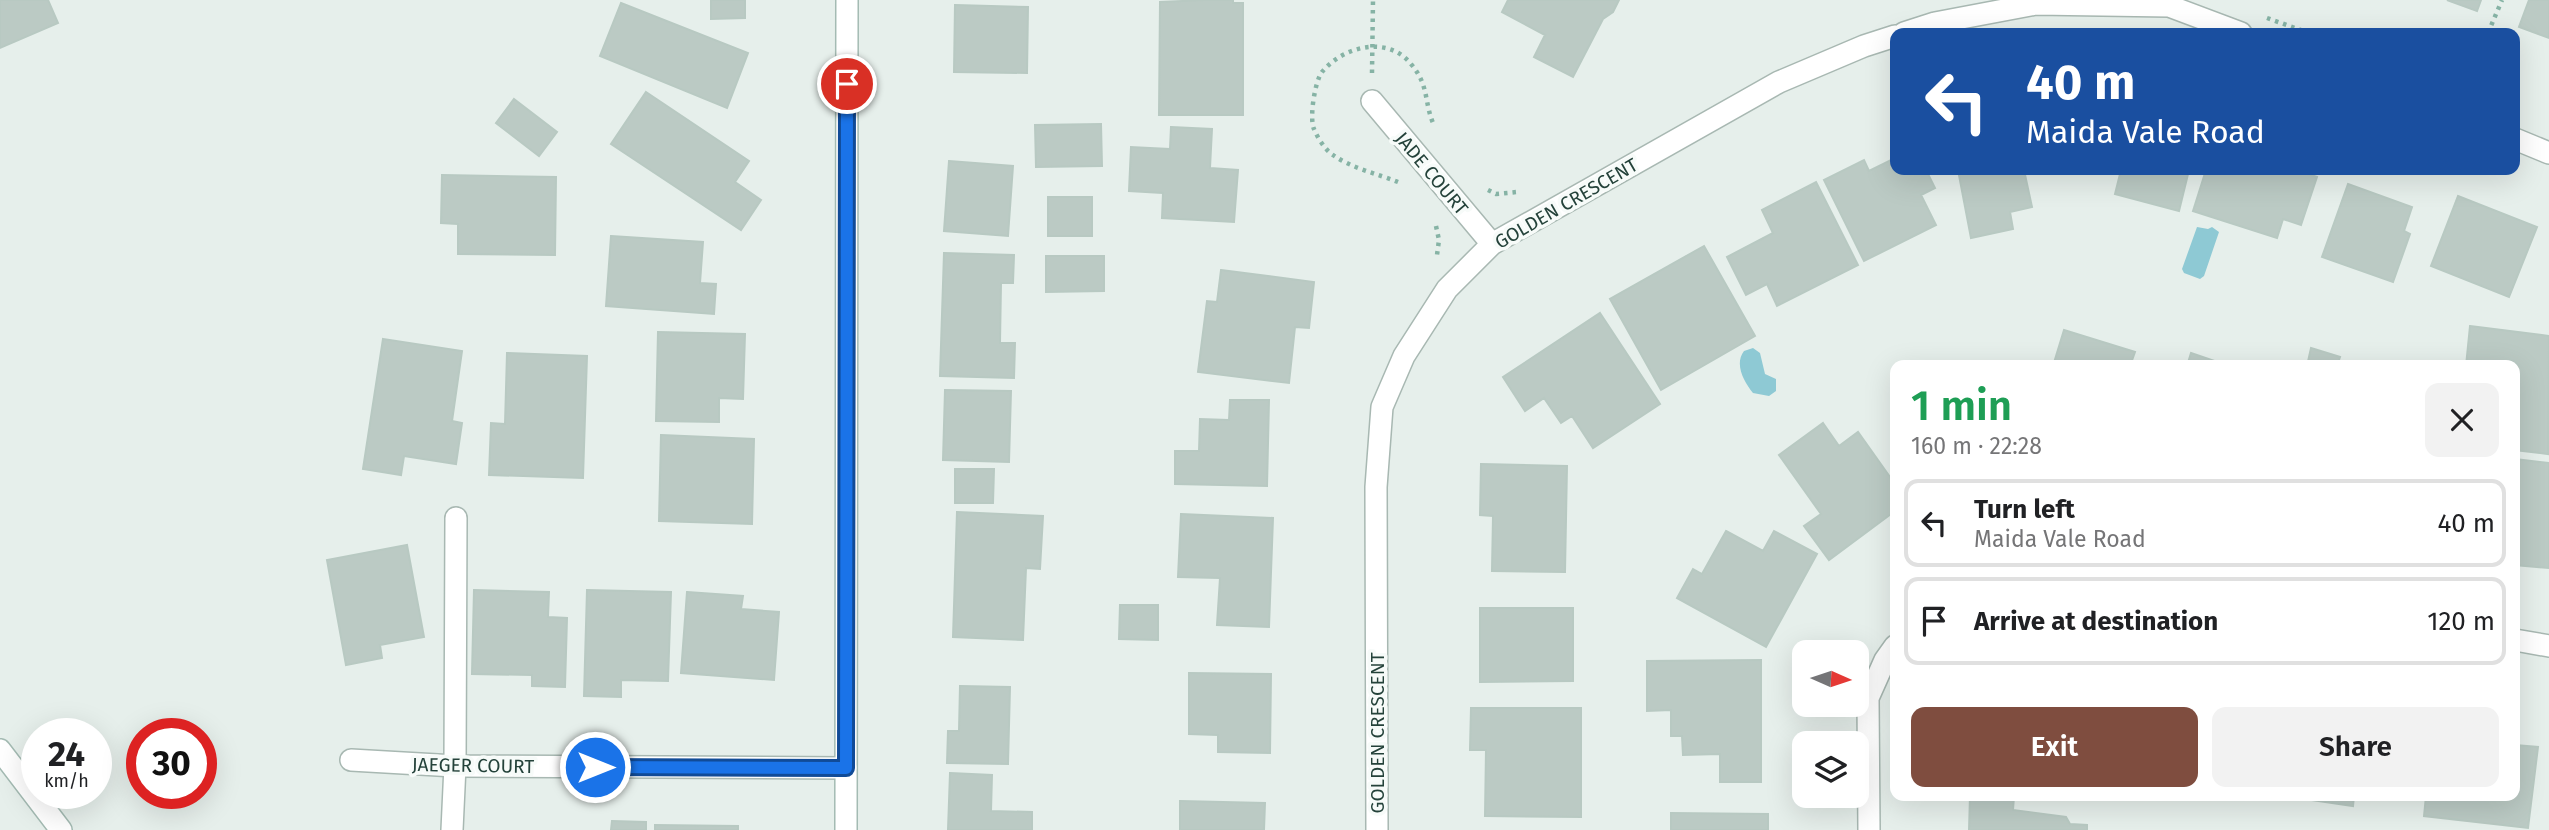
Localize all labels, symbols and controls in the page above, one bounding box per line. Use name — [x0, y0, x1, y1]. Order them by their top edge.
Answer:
text: 40 m — [2026, 53, 2135, 112]
pin — [817, 54, 877, 114]
icon: left — [1911, 56, 2002, 147]
icon: arrive — [828, 65, 866, 103]
text: Maida Vale Road — [2026, 113, 2265, 151]
street label: JADE COURT — [1390, 127, 1473, 220]
street label: GOLDEN CRESCENT — [1491, 153, 1642, 254]
text: 1 min — [1911, 381, 2012, 431]
button: close — [2425, 383, 2499, 457]
text: 160 m · 22:28 — [1911, 432, 2042, 460]
text: Turn left — [1974, 494, 2075, 525]
icon: left — [1915, 504, 1953, 542]
text: 40 m — [2437, 508, 2495, 539]
text: Maida Vale Road — [1974, 525, 2146, 553]
icon: arrive — [1915, 602, 1953, 640]
text: Arrive at destination — [1974, 606, 2218, 637]
text: 120 m — [2427, 606, 2495, 637]
north arrow — [1792, 640, 1869, 718]
map controls — [1792, 640, 1869, 808]
street label: GOLDEN CRESCENT — [1366, 652, 1389, 814]
button: Exit — [1911, 707, 2198, 787]
button: Share — [2212, 707, 2499, 787]
speed limit sign: 30 — [126, 718, 217, 809]
position arrow — [558, 730, 632, 804]
button: layers — [1792, 731, 1869, 808]
text: 24 — [48, 733, 85, 775]
street label: JAEGER COURT — [412, 753, 534, 778]
text: km/h — [44, 770, 89, 792]

